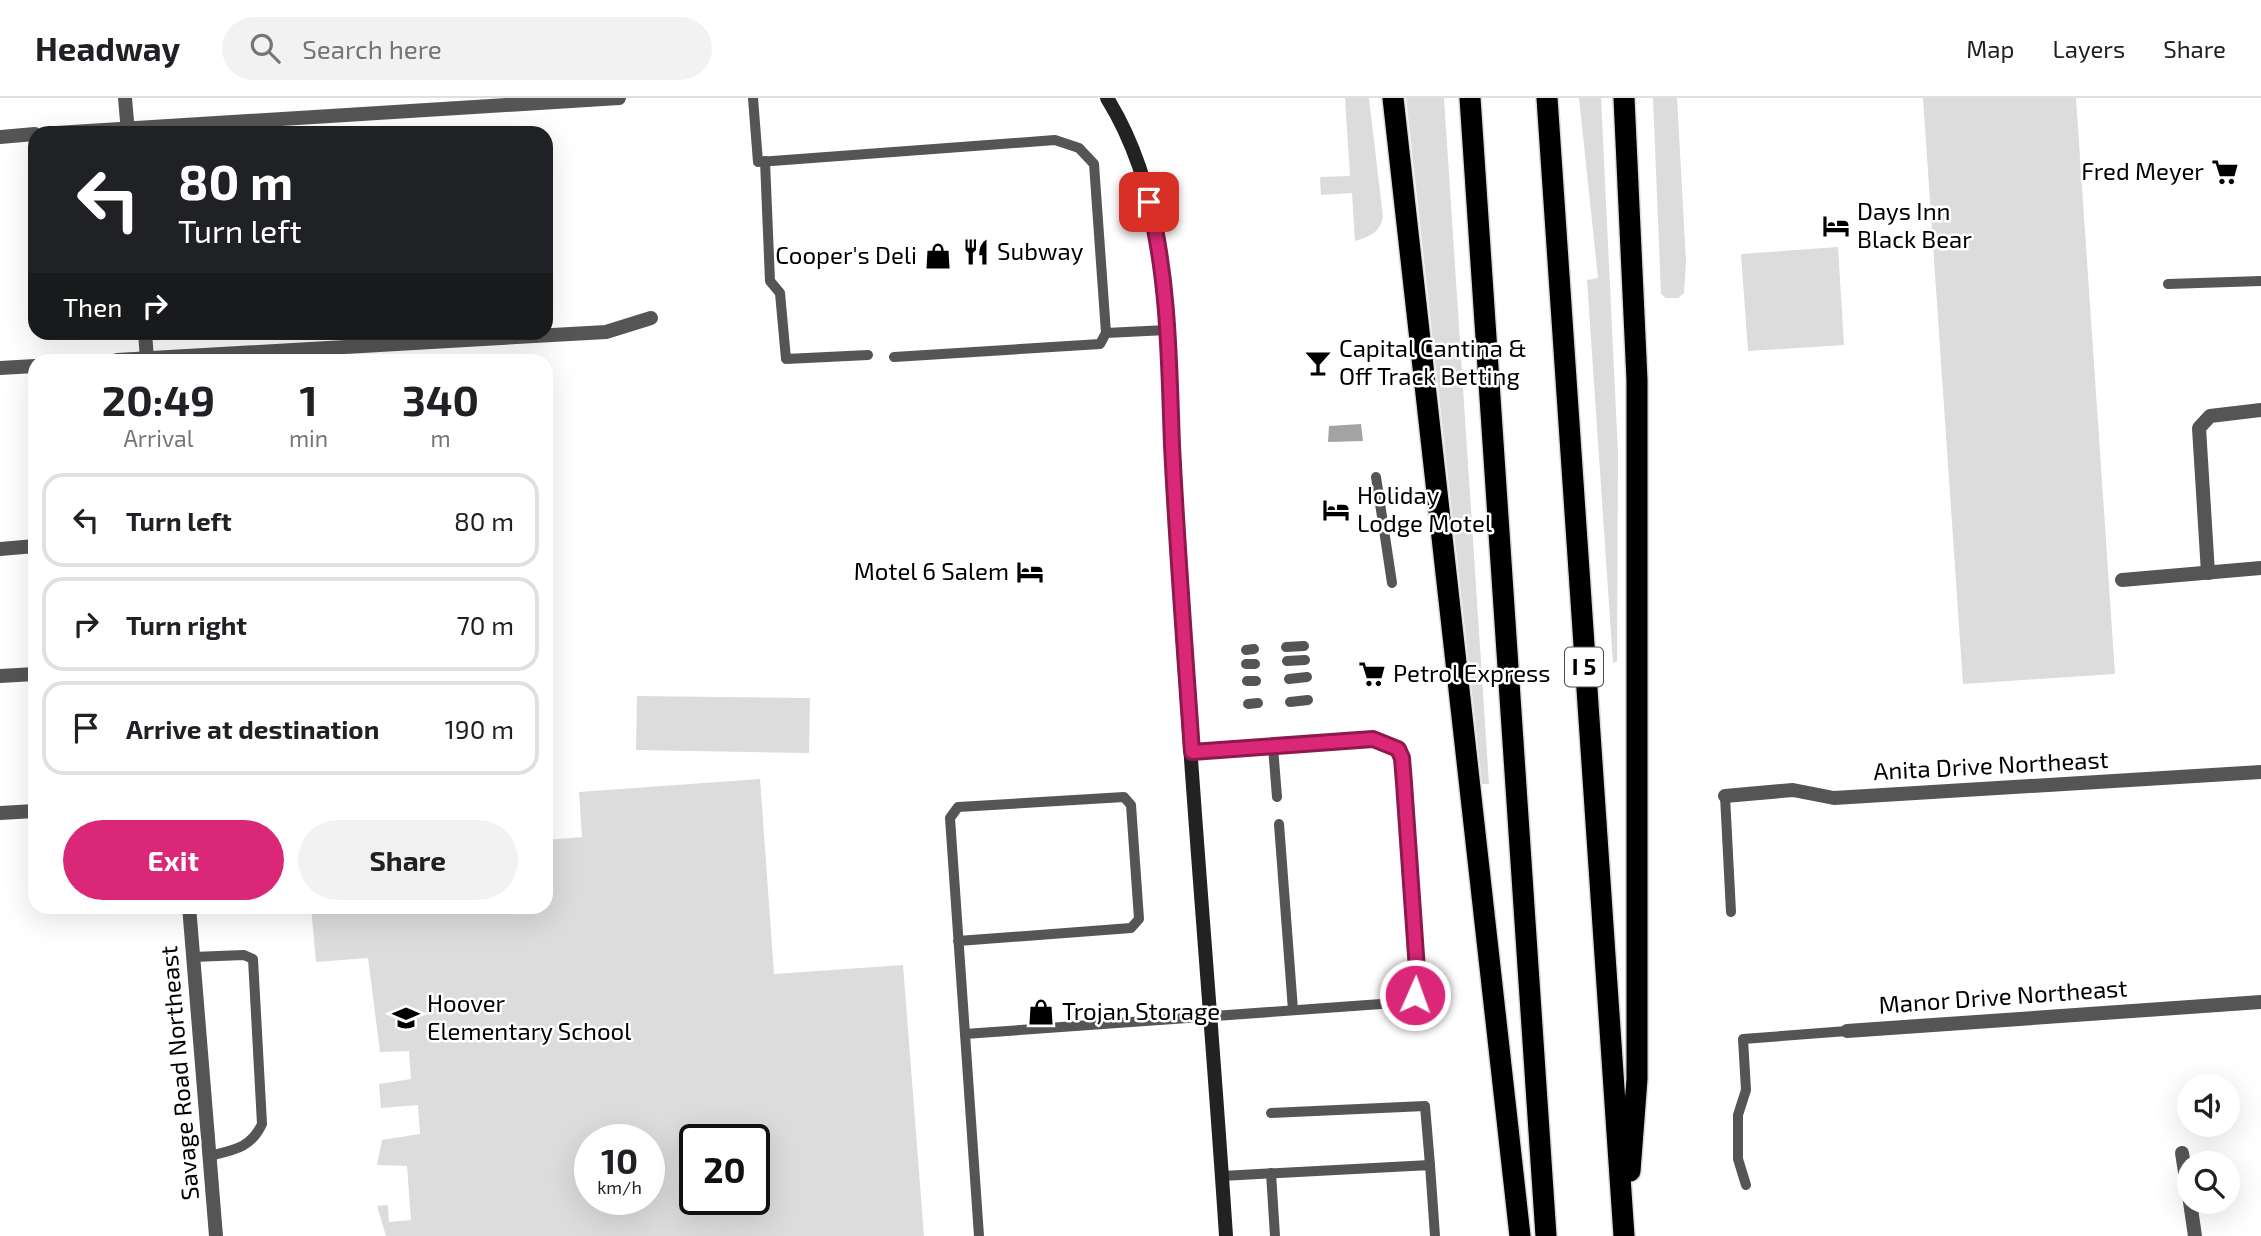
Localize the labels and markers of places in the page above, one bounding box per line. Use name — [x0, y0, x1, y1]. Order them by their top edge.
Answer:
place label: Fred Meyer — [2081, 156, 2204, 185]
supermarket icon: Fred Meyer — [2210, 157, 2240, 187]
pin — [1119, 172, 1179, 232]
place label: Days Inn Black Bear — [1857, 196, 1972, 253]
hotel icon: Days Inn Black Bear — [1821, 211, 1851, 241]
place label: Subway — [997, 236, 1084, 265]
restaurant icon: Subway — [961, 237, 991, 267]
place label: Cooper's Deli — [775, 240, 917, 269]
shop icon: Cooper's Deli — [923, 241, 953, 271]
place label: Capital Cantina & Off Track Betting — [1339, 333, 1527, 390]
bar icon: Capital Cantina & Off Track Betting — [1303, 348, 1333, 378]
place label: Holiday Lodge Motel — [1357, 480, 1492, 537]
hotel icon: Holiday Lodge Motel — [1321, 495, 1351, 525]
place label: Motel 6 Salem — [854, 556, 1009, 585]
hotel icon: Motel 6 Salem — [1015, 557, 1045, 587]
place label: Petrol Express — [1393, 658, 1551, 687]
supermarket icon: Petrol Express — [1357, 659, 1387, 689]
place label: Hoover Elementary School — [427, 988, 631, 1045]
place label: Trojan Storage — [1062, 996, 1220, 1025]
shop icon: Trojan Storage — [1026, 997, 1056, 1027]
school or university icon: Hoover Elementary School — [391, 1003, 421, 1033]

